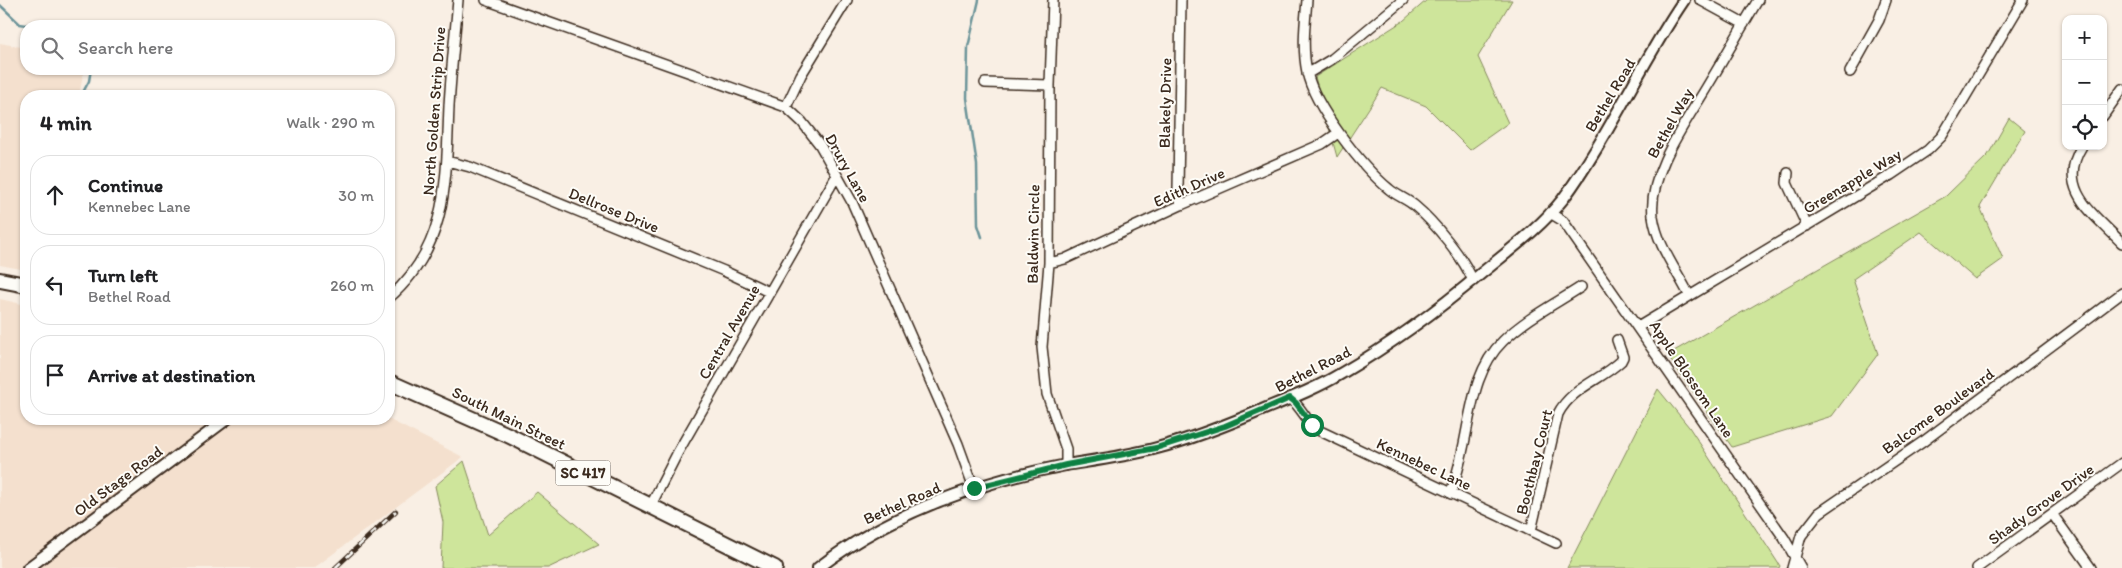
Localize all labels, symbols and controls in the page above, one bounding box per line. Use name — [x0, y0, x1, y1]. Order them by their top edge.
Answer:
map controls — [2062, 15, 2107, 150]
button: + — [2062, 15, 2107, 60]
search box — [20, 20, 395, 75]
street label: North Golden Strip Drive — [419, 26, 449, 196]
icon: search — [38, 34, 66, 62]
text: Search here — [78, 36, 173, 59]
street label: Bethel Road — [1581, 54, 1640, 135]
street label: Blakely Drive — [1155, 58, 1175, 148]
button: − — [2062, 60, 2107, 105]
street label: Bethel Way — [1643, 84, 1697, 161]
button: locate — [2062, 105, 2107, 150]
text: 4 min — [40, 110, 92, 135]
text: Walk · 290 m — [286, 113, 375, 132]
street label: Drury Lane — [821, 130, 875, 206]
street label: Greenapple Way — [1799, 144, 1905, 218]
street label: Edith Drive — [1150, 163, 1228, 211]
text: Continue — [88, 174, 163, 197]
icon: ahead — [41, 181, 69, 209]
street label: Dellrose Drive — [566, 183, 662, 237]
street label: Baldwin Circle — [1023, 184, 1043, 284]
text: 30 m — [338, 186, 374, 205]
text: Kennebec Lane — [88, 197, 191, 216]
text: Turn left — [88, 264, 158, 287]
icon: left — [41, 271, 69, 299]
text: 260 m — [330, 276, 374, 295]
street label: Central Avenue — [694, 281, 764, 383]
text: Bethel Road — [88, 287, 171, 306]
street label: Apple Blossom Lane — [1646, 317, 1738, 441]
street label: Bethel Road — [1272, 342, 1354, 396]
icon: arrive — [41, 361, 69, 389]
text: Arrive at destination — [88, 364, 255, 387]
street label: Balcome Boulevard — [1878, 364, 1998, 458]
street label: South Main Street — [449, 382, 569, 454]
street label: Boothbay Court — [1512, 407, 1556, 517]
route start — [1301, 414, 1324, 437]
street label: Kennebec Lane — [1373, 434, 1475, 494]
street label: Old Stage Road — [70, 441, 166, 520]
street label: Shady Grove Drive — [1984, 459, 2098, 549]
road number: SC 417 — [556, 460, 610, 486]
street label: Bethel Road — [860, 477, 944, 529]
route end — [963, 477, 986, 500]

